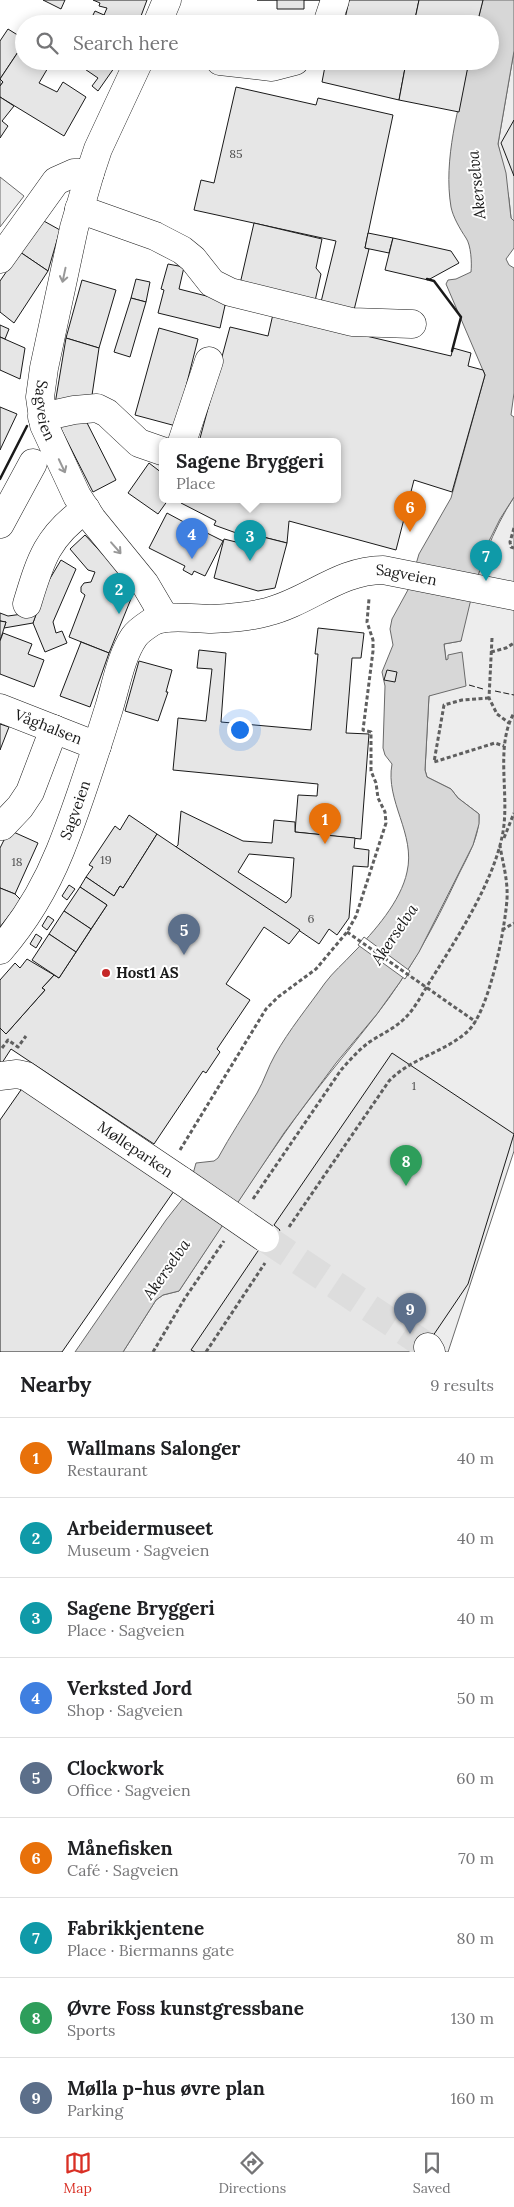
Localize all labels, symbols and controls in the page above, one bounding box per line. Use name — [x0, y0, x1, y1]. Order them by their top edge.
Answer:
search box — [15, 15, 499, 70]
icon: search — [33, 29, 61, 57]
text: Search here — [73, 31, 179, 55]
house number: 85 — [229, 146, 243, 161]
water label: Akerselva — [462, 149, 490, 221]
one-way arrow — [59, 267, 68, 283]
street label: Sagveien — [31, 379, 60, 444]
popup — [159, 438, 341, 503]
text: Sagene Bryggeri — [176, 449, 324, 473]
one-way arrow — [58, 458, 68, 473]
text: Place — [176, 473, 215, 493]
pin: 6 — [394, 491, 426, 532]
pin: 4 — [176, 518, 208, 559]
pin: 3 — [234, 520, 266, 561]
pin: 7 — [470, 540, 502, 581]
one-way arrow — [110, 541, 121, 554]
street label: Sagveien — [376, 560, 439, 589]
pin: 2 — [103, 573, 135, 614]
street label: Våghalsen — [11, 704, 85, 748]
your location — [227, 717, 253, 743]
street label: Sagveien — [55, 778, 94, 842]
pin: 1 — [309, 803, 341, 844]
house number: 19 — [100, 852, 112, 867]
house number: 18 — [11, 854, 23, 869]
water label: Akerselva — [366, 900, 422, 969]
house number: 6 — [308, 911, 315, 926]
pin: 5 — [168, 914, 200, 955]
place label: Host1 AS — [116, 963, 179, 982]
marker: Host1 AS — [100, 967, 112, 979]
house number: 1 — [412, 1078, 416, 1093]
street label: Mølleparken — [94, 1117, 177, 1181]
pin: 8 — [390, 1145, 422, 1186]
water label: Akerselva — [137, 1235, 194, 1304]
pin: 9 — [394, 1293, 426, 1334]
text: Nearby — [20, 1371, 91, 1398]
text: 9 results — [430, 1375, 494, 1395]
text: Wallmans Salonger — [67, 1436, 240, 1460]
text: 1 — [33, 1448, 39, 1468]
text: 40 m — [457, 1448, 494, 1468]
text: Restaurant — [67, 1460, 148, 1480]
text: Arbeidermuseet — [67, 1516, 213, 1540]
text: 2 — [32, 1528, 40, 1548]
text: 40 m — [457, 1528, 494, 1548]
text: Museum · Sagveien — [67, 1540, 210, 1560]
text: Sagene Bryggeri — [67, 1596, 215, 1620]
text: 3 — [32, 1608, 40, 1628]
text: 40 m — [457, 1608, 494, 1628]
text: Place · Sagveien — [67, 1620, 185, 1640]
text: Verksted Jord — [67, 1676, 192, 1700]
text: 4 — [32, 1688, 40, 1708]
text: 50 m — [457, 1688, 494, 1708]
text: Shop · Sagveien — [67, 1700, 183, 1720]
text: Clockwork — [67, 1756, 164, 1780]
text: 5 — [32, 1768, 40, 1788]
text: 60 m — [456, 1768, 494, 1788]
text: Office · Sagveien — [67, 1780, 191, 1800]
text: Månefisken — [67, 1836, 173, 1860]
text: 6 — [31, 1848, 41, 1868]
text: 70 m — [458, 1848, 494, 1868]
text: Café · Sagveien — [67, 1860, 179, 1880]
text: Fabrikkjentene — [67, 1916, 204, 1940]
text: 7 — [32, 1928, 40, 1948]
text: 80 m — [457, 1928, 494, 1948]
text: Place · Biermanns gate — [67, 1940, 234, 1960]
text: Øvre Foss kunstgressbane — [67, 1996, 304, 2020]
text: 8 — [31, 2008, 41, 2028]
text: 130 m — [451, 2008, 494, 2028]
text: Sports — [67, 2020, 116, 2040]
text: Mølla p-hus øvre plan — [67, 2076, 265, 2100]
text: 9 — [31, 2088, 41, 2108]
text: 160 m — [450, 2088, 494, 2108]
text: Parking — [67, 2100, 123, 2120]
tab: Map — [63, 2149, 92, 2197]
tab: Directions — [218, 2149, 286, 2197]
tab: Saved — [413, 2149, 451, 2197]

